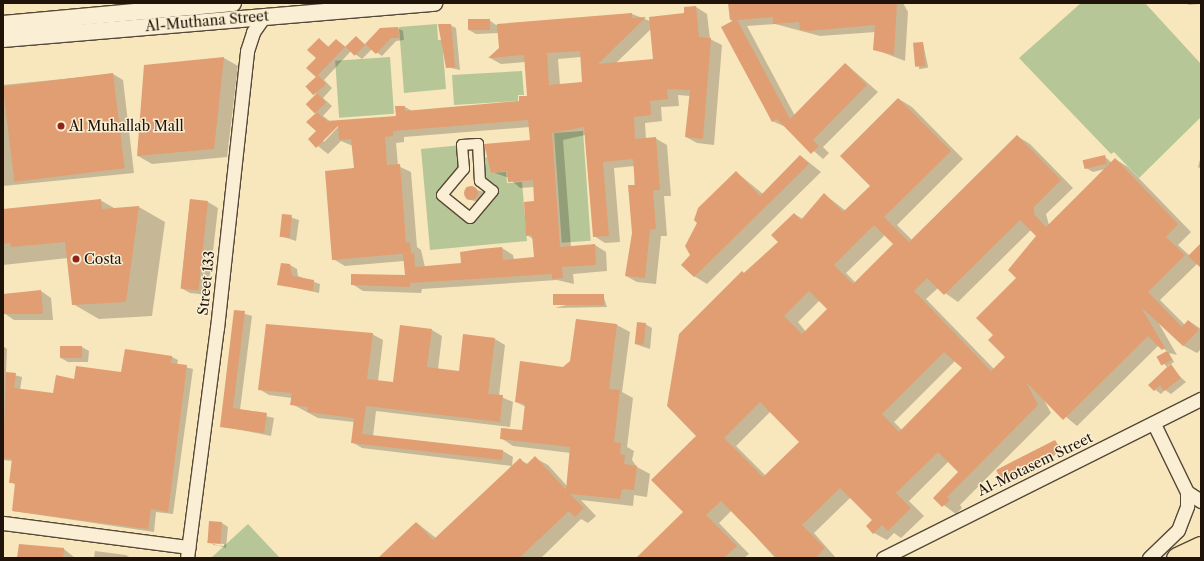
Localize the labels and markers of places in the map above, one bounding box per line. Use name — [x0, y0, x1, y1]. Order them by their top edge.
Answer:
place label: Al Muhallab Mall — [69, 118, 184, 134]
marker: Al Muhallab Mall — [56, 121, 66, 131]
place label: Costa — [84, 251, 122, 267]
marker: Costa — [71, 254, 81, 264]

